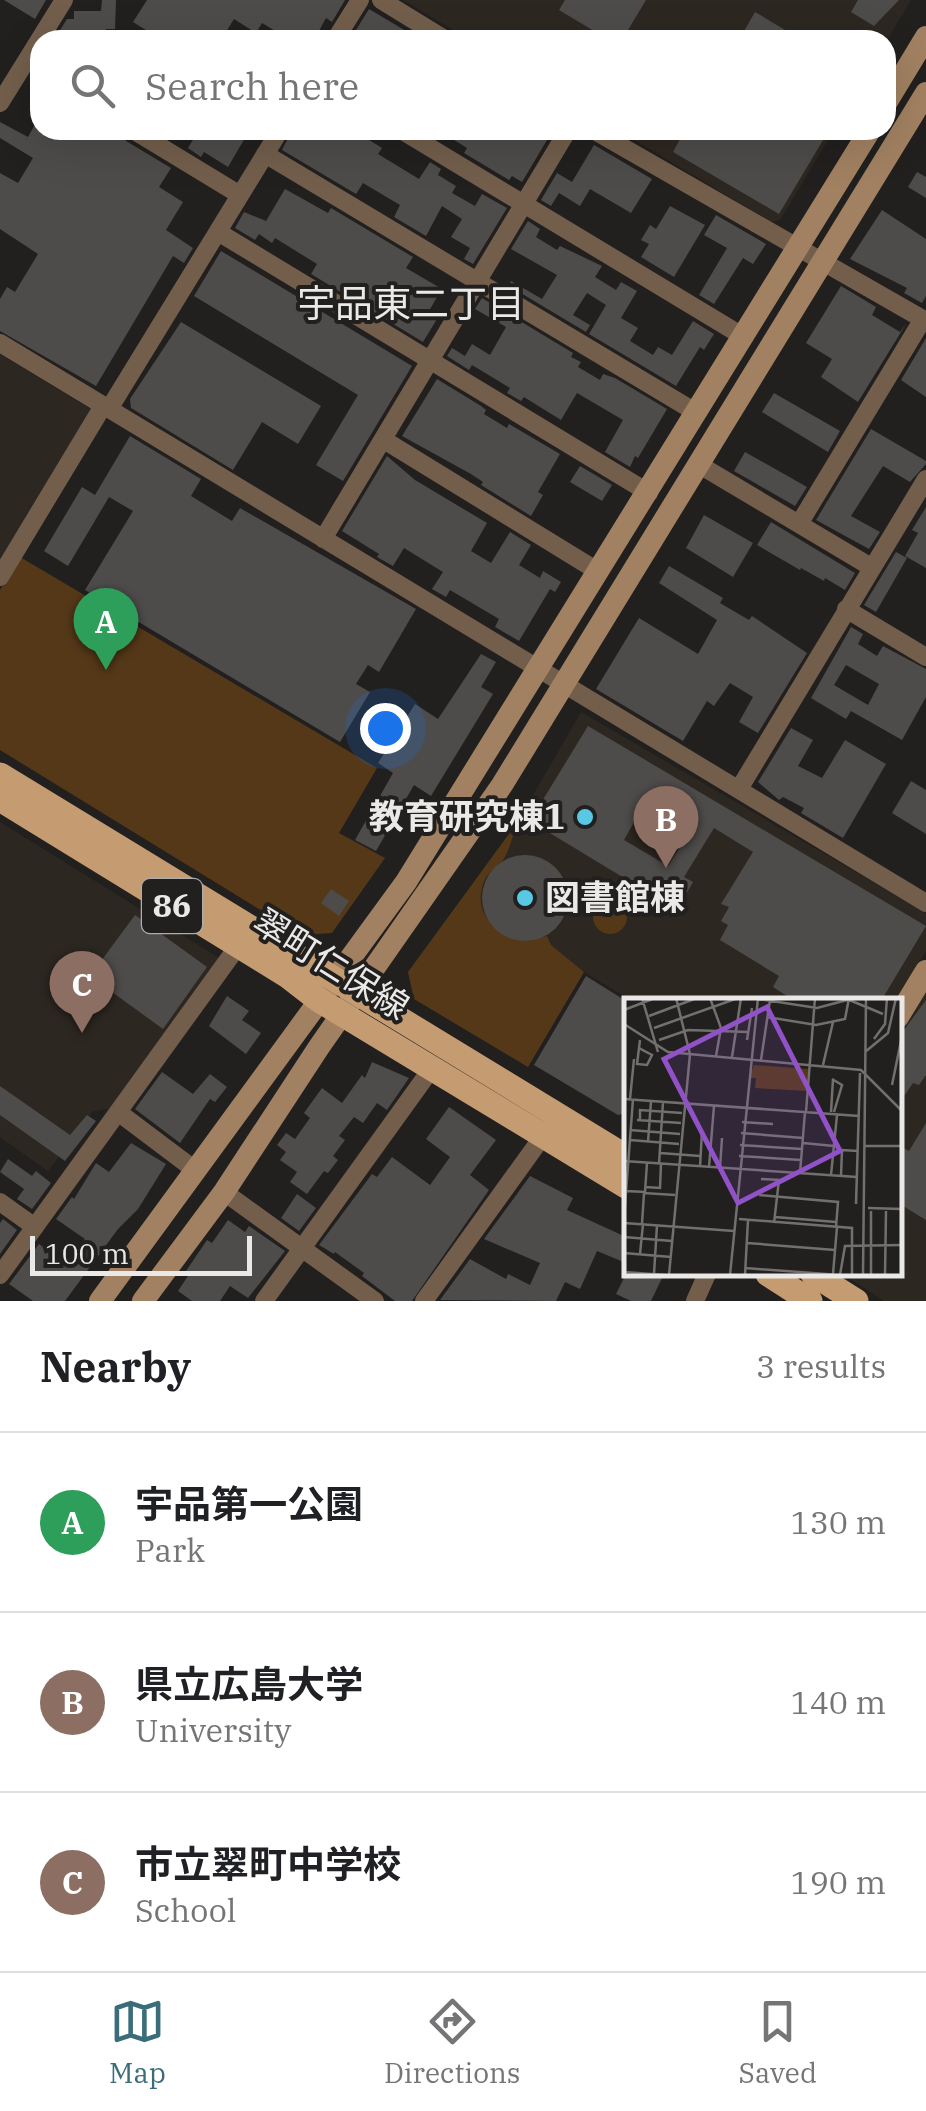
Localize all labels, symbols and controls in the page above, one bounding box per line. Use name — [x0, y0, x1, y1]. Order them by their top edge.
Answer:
search box — [30, 30, 896, 140]
icon: search — [65, 58, 120, 113]
text: Search here — [145, 61, 359, 110]
district label: 宇品東二丁目 — [297, 278, 525, 327]
pin: A — [74, 588, 138, 670]
your location — [360, 703, 411, 754]
pin: B — [634, 786, 698, 868]
place label: 教育研究棟1 — [369, 793, 565, 839]
marker: 教育研究棟1 — [574, 806, 596, 828]
place label: 図書館棟 — [545, 874, 685, 920]
road number: 86 — [142, 879, 202, 933]
marker: 図書館棟 — [514, 887, 536, 909]
street label: 翠町仁保線 — [245, 897, 418, 1029]
pin: C — [49, 950, 114, 1033]
inset map — [624, 998, 901, 1276]
scale bar — [30, 1231, 252, 1276]
text: 100 m — [45, 1235, 129, 1272]
text: Nearby — [40, 1339, 191, 1394]
text: 3 results — [756, 1345, 886, 1387]
text: 宇品第一公園 — [135, 1479, 363, 1528]
text: A — [61, 1501, 84, 1543]
text: 130 m — [790, 1501, 886, 1543]
text: Park — [135, 1529, 205, 1571]
text: 県立広島大学 — [135, 1659, 363, 1708]
text: B — [61, 1681, 84, 1723]
text: 140 m — [790, 1681, 886, 1723]
text: University — [135, 1709, 291, 1751]
text: 市立翠町中学校 — [135, 1839, 401, 1888]
text: C — [62, 1861, 83, 1903]
text: 190 m — [790, 1861, 886, 1903]
text: School — [135, 1889, 236, 1931]
tab: Map — [109, 1994, 166, 2091]
tab: Directions — [384, 1994, 521, 2091]
tab: Saved — [739, 1994, 817, 2091]

